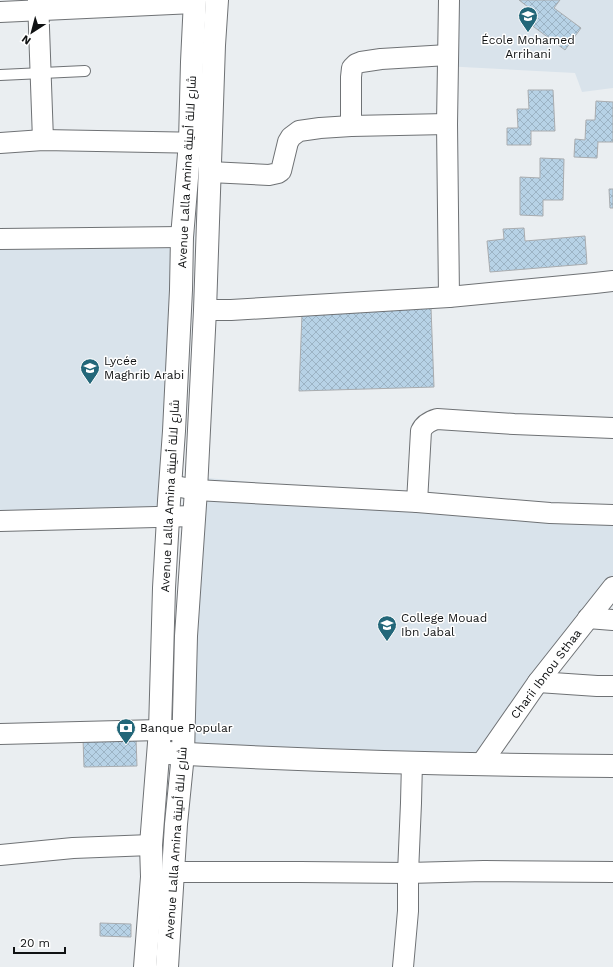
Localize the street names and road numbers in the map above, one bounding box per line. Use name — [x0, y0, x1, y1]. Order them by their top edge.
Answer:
street label: Avenue Lalla Amina شارع لالة أمينة — [174, 75, 200, 269]
street label: Avenue Lalla Amina شارع لالة أمينة — [157, 399, 183, 593]
street label: Charii Ibnou Sthaa — [508, 626, 584, 722]
street label: Avenue Lalla Amina شارع لالة أمينة — [161, 746, 191, 940]

